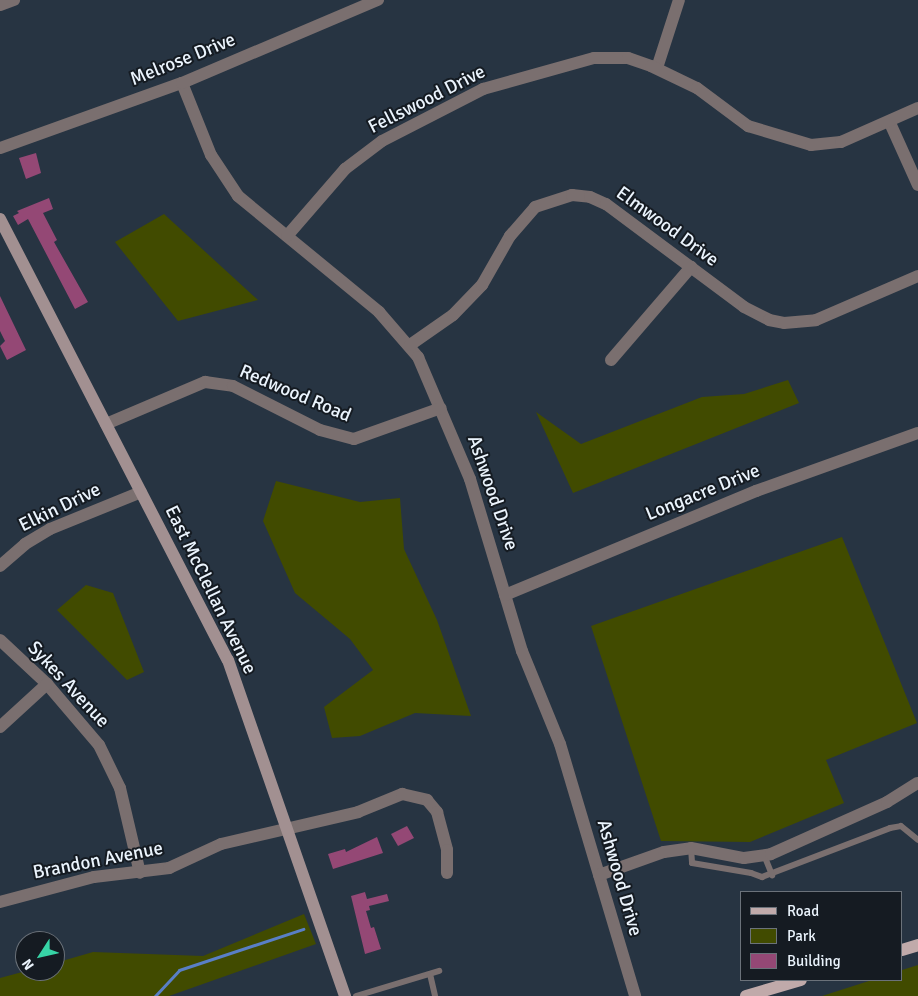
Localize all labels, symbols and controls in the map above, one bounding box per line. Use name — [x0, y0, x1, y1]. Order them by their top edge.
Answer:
street label: Melrose Drive — [127, 29, 239, 91]
street label: Fellswood Drive — [365, 61, 489, 139]
street label: Elmwood Drive — [611, 182, 723, 272]
street label: Redwood Road — [236, 360, 354, 428]
street label: Ashwood Drive — [462, 433, 522, 553]
street label: Longacre Drive — [643, 460, 763, 526]
street label: Elkin Drive — [15, 478, 105, 538]
street label: East McClellan Avenue — [159, 502, 261, 678]
street label: Sykes Avenue — [22, 637, 114, 733]
street label: Ashwood Drive — [592, 817, 646, 939]
street label: Brandon Avenue — [31, 837, 165, 885]
legend — [740, 891, 903, 981]
text: Road — [787, 902, 819, 920]
text: Park — [787, 927, 816, 945]
north arrow — [15, 931, 65, 981]
text: Building — [787, 952, 841, 970]
text: N — [18, 955, 38, 973]

